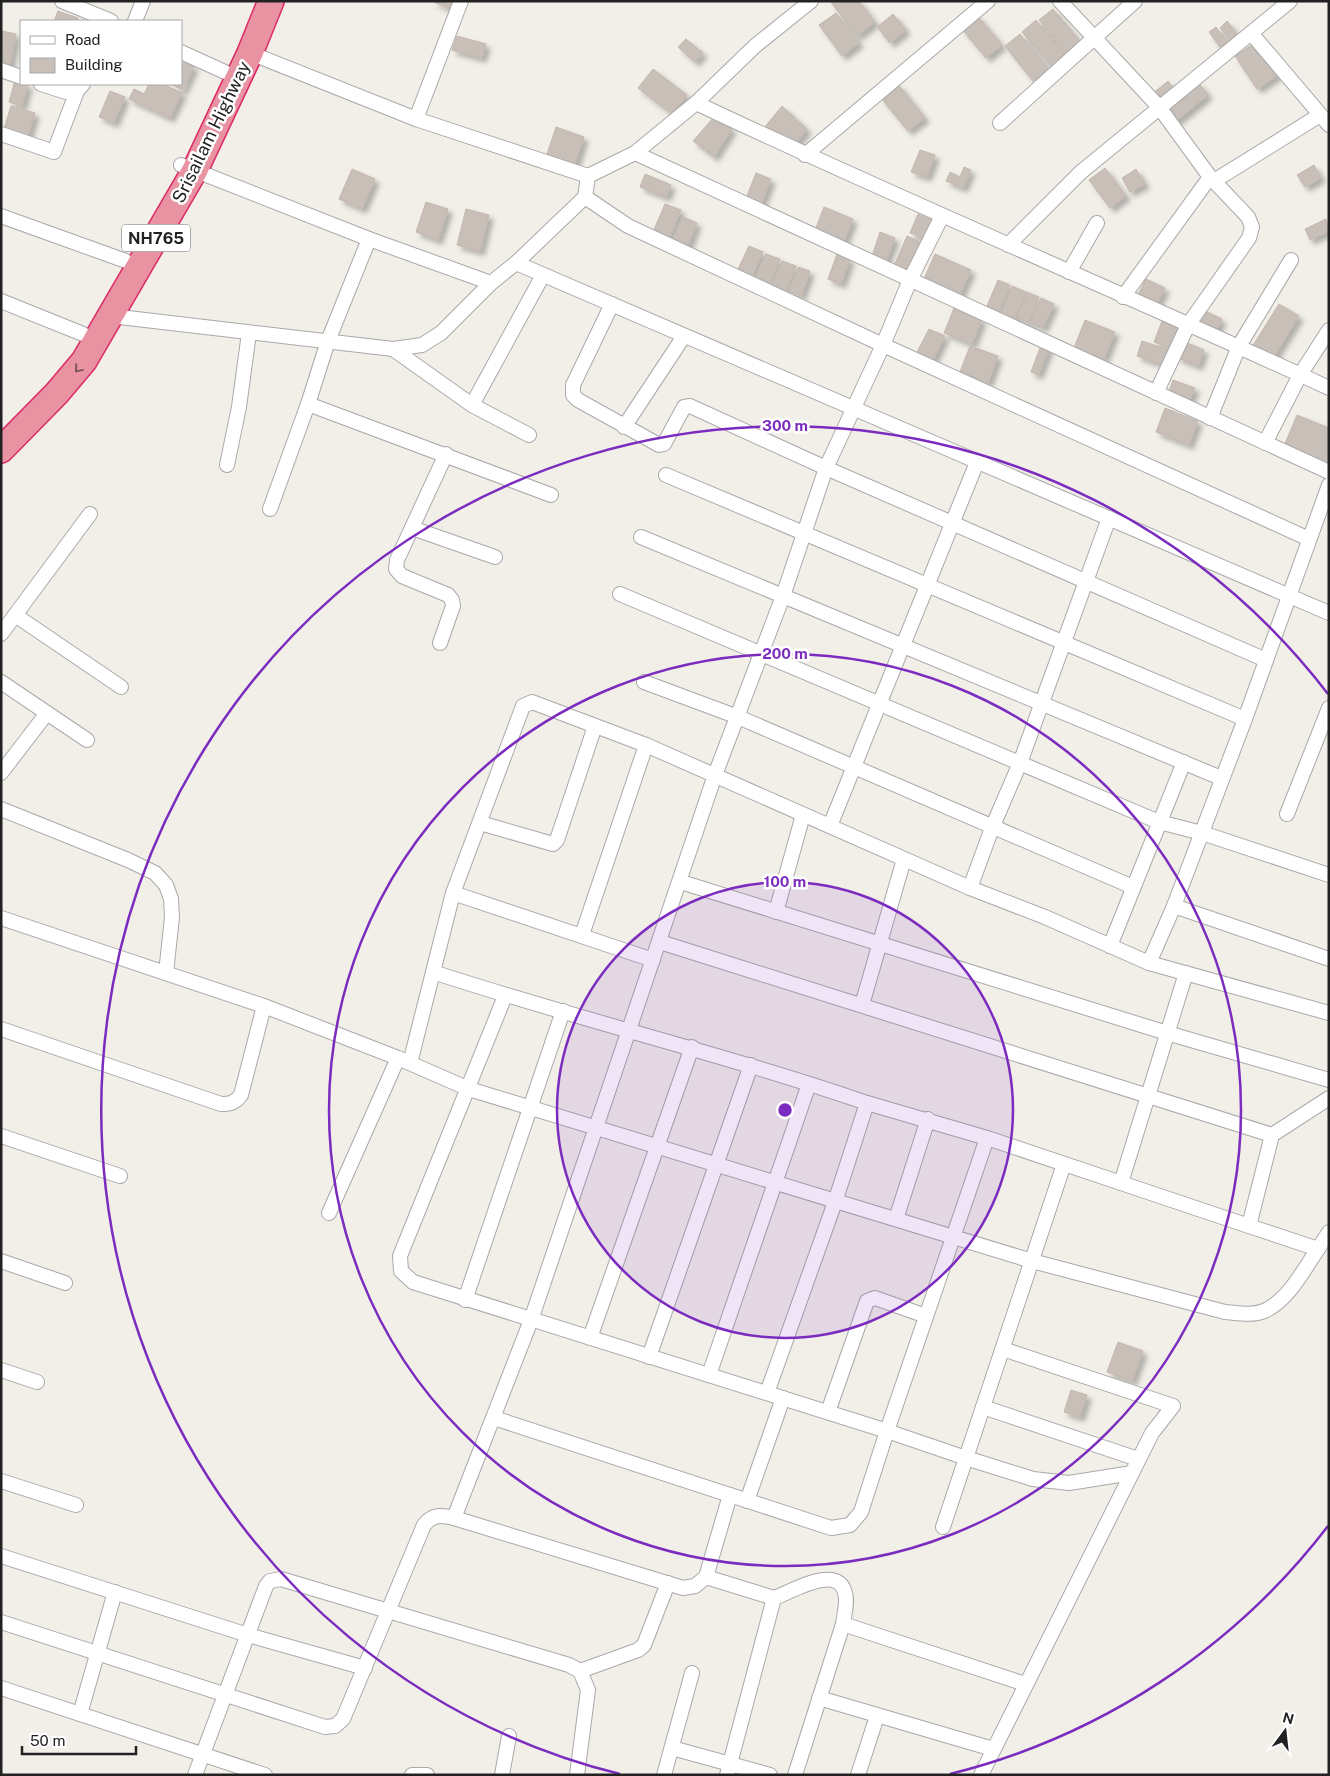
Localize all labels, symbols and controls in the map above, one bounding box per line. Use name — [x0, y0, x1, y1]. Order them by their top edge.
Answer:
legend — [20, 20, 182, 85]
text: Road — [65, 31, 101, 48]
text: Building — [65, 56, 123, 73]
street label: Srisailam Highway — [168, 57, 255, 206]
road number: NH765 — [122, 224, 190, 252]
one-way arrow — [75, 363, 83, 372]
text: 300 m — [762, 417, 808, 434]
text: 200 m — [762, 645, 808, 662]
text: 100 m — [764, 873, 806, 890]
centre of rings — [776, 1101, 794, 1119]
north arrow — [1260, 1706, 1310, 1756]
text: N — [1281, 1709, 1296, 1728]
scale bar — [22, 1724, 136, 1756]
text: 50 m — [30, 1732, 65, 1749]

